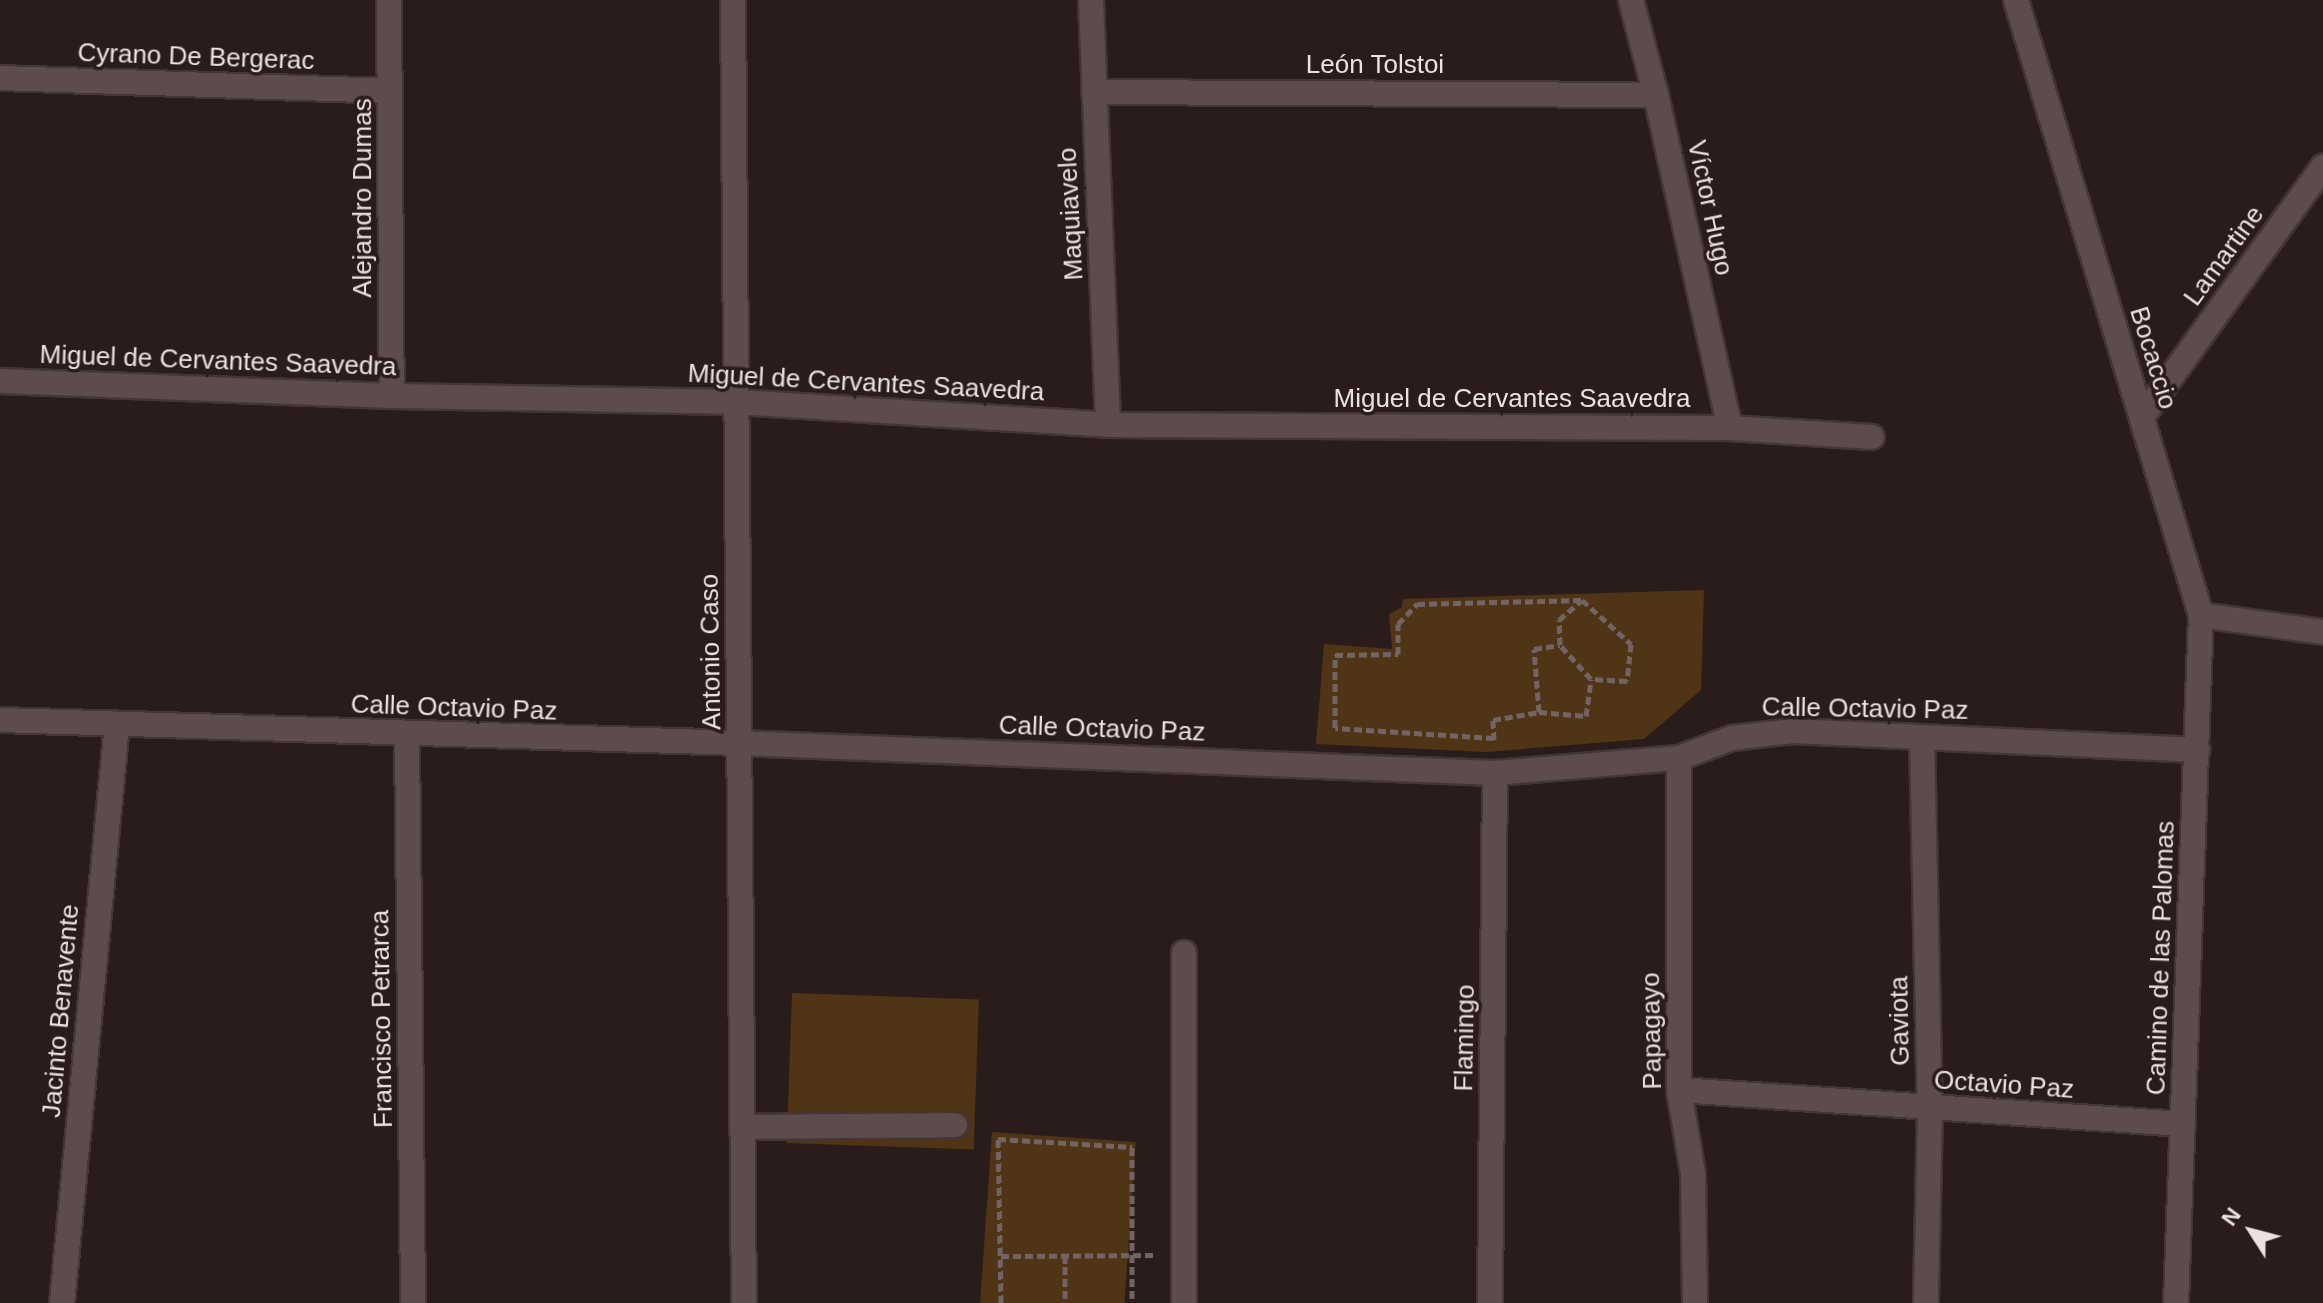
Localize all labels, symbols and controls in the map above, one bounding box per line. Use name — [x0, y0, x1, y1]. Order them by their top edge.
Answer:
street label: Cyrano De Bergerac — [77, 37, 315, 77]
street label: León Tolstoi — [1306, 49, 1444, 81]
street label: Alejandro Dumas — [347, 98, 379, 298]
street label: Víctor Hugo — [1680, 138, 1740, 278]
street label: Maquiavelo — [1052, 147, 1090, 281]
street label: Lamartine — [2177, 200, 2271, 312]
street label: Bocaccio — [2123, 303, 2183, 413]
street label: Miguel de Cervantes Saavedra — [39, 339, 397, 383]
street label: Miguel de Cervantes Saavedra — [687, 358, 1045, 408]
street label: Miguel de Cervantes Saavedra — [1334, 383, 1690, 415]
street label: Antonio Caso — [694, 574, 728, 730]
street label: Calle Octavio Paz — [350, 689, 558, 727]
street label: Calle Octavio Paz — [1761, 692, 1969, 726]
street label: Calle Octavio Paz — [998, 710, 1206, 748]
street label: Camino de las Palomas — [2141, 820, 2181, 1096]
street label: Jacinto Benavente — [36, 903, 86, 1119]
street label: Francisco Petrarca — [364, 910, 400, 1128]
street label: Papagayo — [1635, 972, 1669, 1090]
street label: Gaviota — [1884, 976, 1916, 1066]
street label: Flamingo — [1448, 984, 1482, 1092]
street label: Octavio Paz — [1933, 1065, 2075, 1105]
north arrow — [2211, 1191, 2291, 1271]
text: N — [2216, 1203, 2246, 1230]

